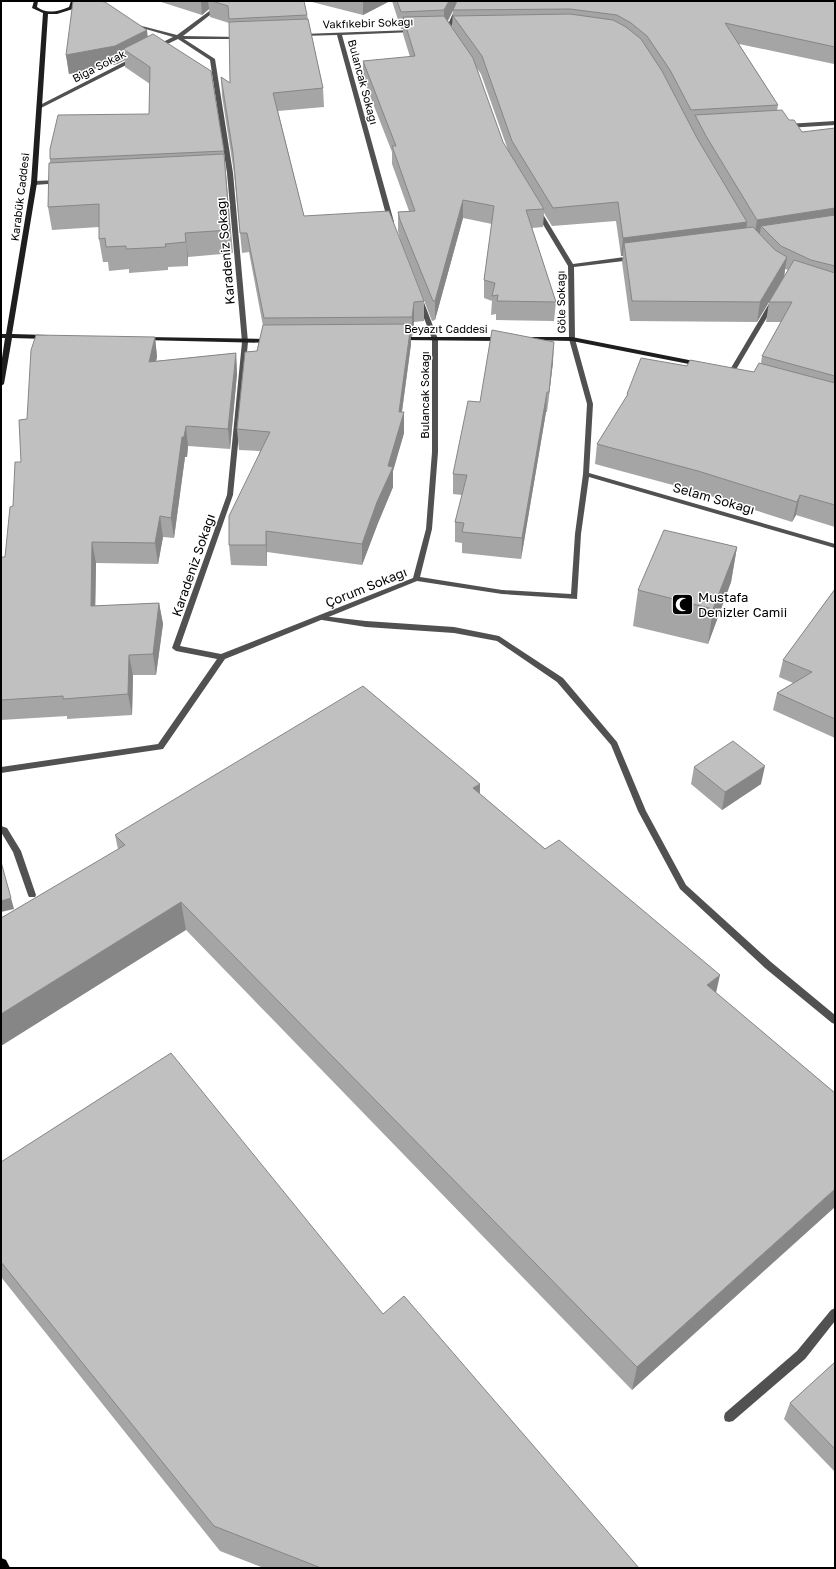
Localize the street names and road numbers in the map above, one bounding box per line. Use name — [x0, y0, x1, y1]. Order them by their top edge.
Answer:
street label: Vakfıkebir Sokağı — [322, 14, 414, 31]
street label: Bulancak Sokağı — [346, 38, 381, 126]
street label: Biga Sokak — [70, 47, 128, 85]
street label: Karabük Caddesi — [8, 152, 31, 242]
street label: Karadeniz Sokağı — [212, 197, 238, 305]
street label: Göle Sokağı — [553, 271, 568, 333]
street label: Beyazıt Caddesi — [404, 322, 488, 335]
street label: Bulancak Sokağı — [418, 351, 431, 439]
street label: Selam Sokağı — [671, 479, 757, 517]
street label: Karadeniz Sokağı — [168, 512, 218, 618]
street label: Çorum Sokağı — [323, 563, 409, 611]

